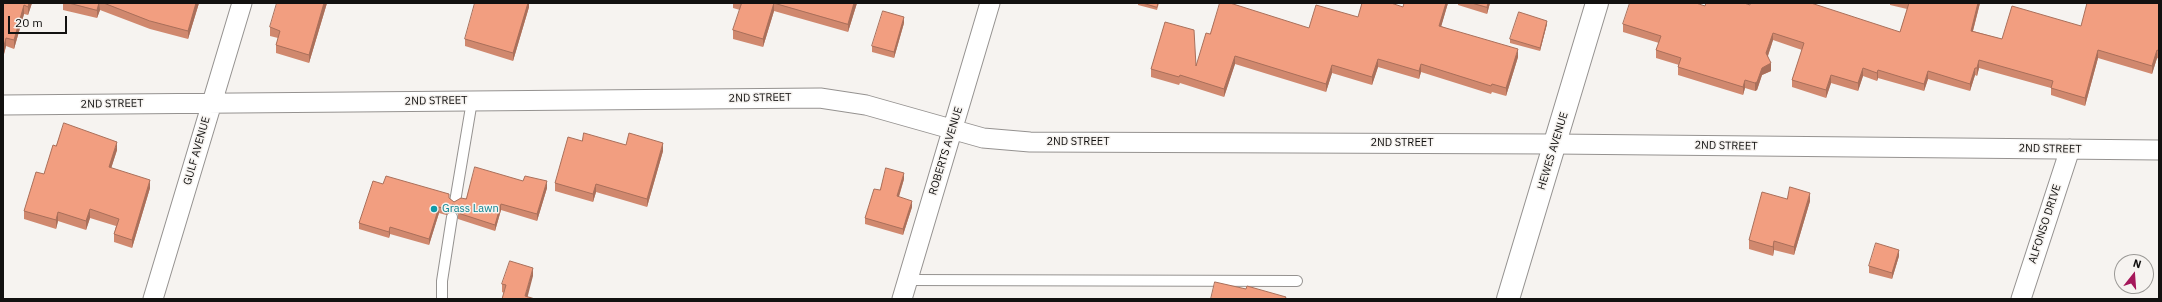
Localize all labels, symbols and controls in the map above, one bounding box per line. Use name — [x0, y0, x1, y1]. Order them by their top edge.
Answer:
scale bar — [10, 8, 69, 34]
text: 20 m — [15, 15, 43, 30]
street label: 2ND STREET — [728, 91, 792, 105]
street label: 2ND STREET — [404, 94, 468, 108]
street label: 2ND STREET — [80, 97, 144, 111]
street label: ROBERTS AVENUE — [926, 105, 966, 197]
street label: HEWES AVENUE — [1535, 110, 1571, 192]
street label: GULF AVENUE — [181, 115, 213, 187]
street label: 2ND STREET — [1046, 135, 1110, 149]
street label: 2ND STREET — [1370, 136, 1434, 150]
street label: 2ND STREET — [1694, 139, 1758, 153]
street label: 2ND STREET — [2018, 142, 2082, 156]
street label: ALFONSO DRIVE — [2026, 183, 2064, 265]
place label: Grass Lawn — [442, 202, 499, 216]
marker: Grass Lawn — [429, 204, 439, 214]
north arrow — [2114, 254, 2154, 294]
text: N — [2131, 256, 2143, 271]

